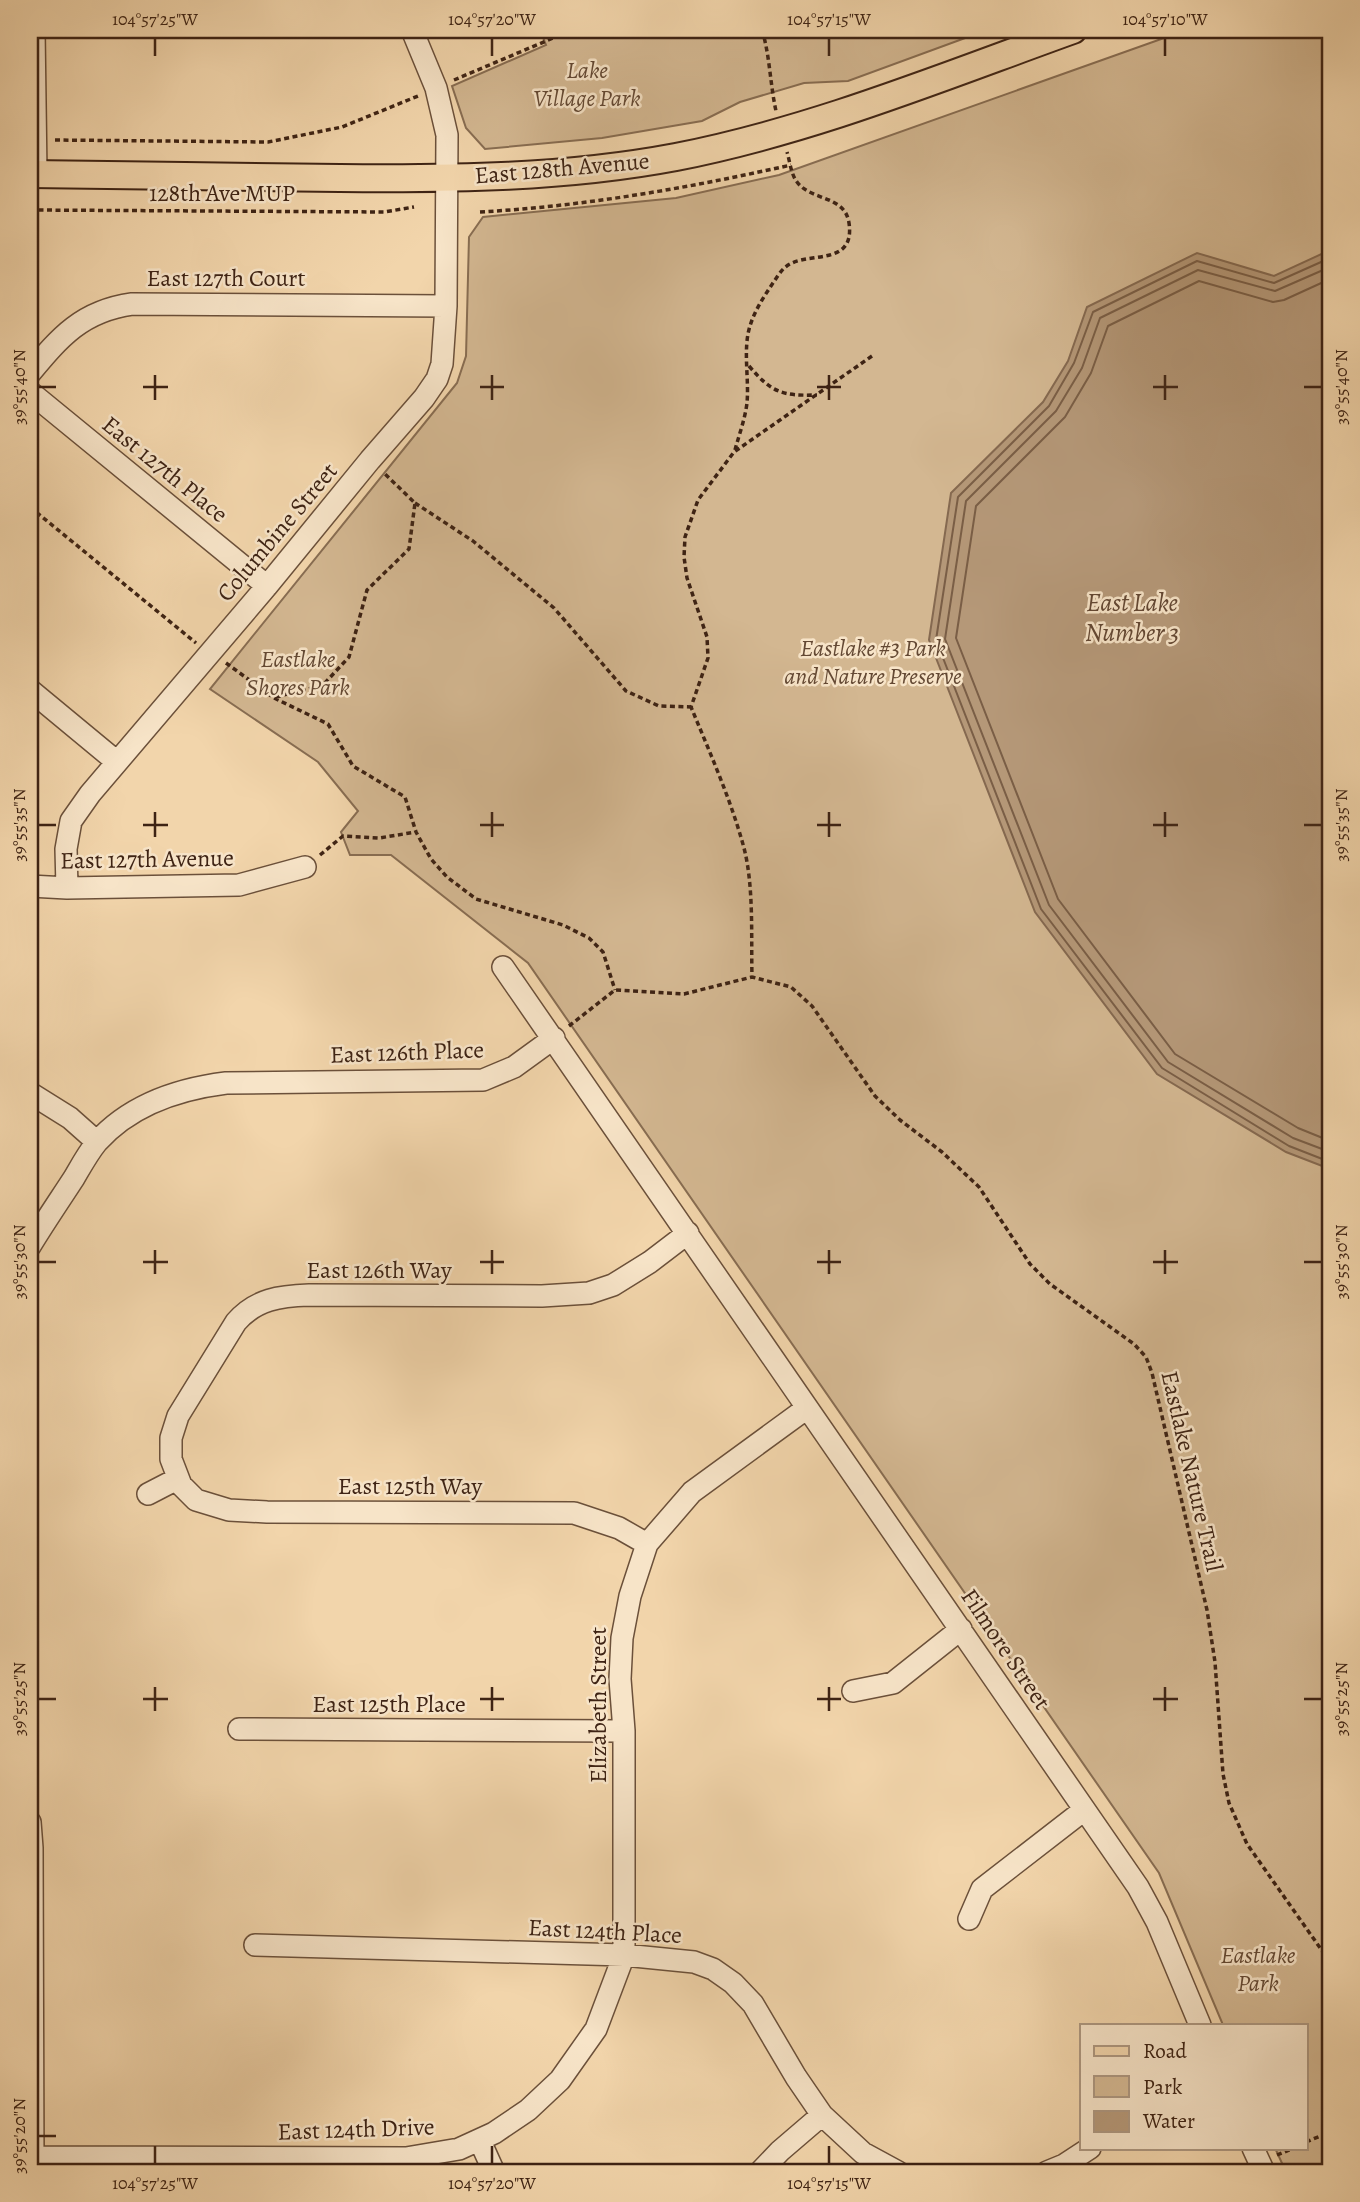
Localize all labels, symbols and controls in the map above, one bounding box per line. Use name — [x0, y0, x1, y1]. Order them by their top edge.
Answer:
text: 104°57'25"W — [112, 7, 198, 31]
text: 104°57'20"W — [448, 7, 536, 31]
text: 104°57'15"W — [787, 7, 871, 31]
text: 104°57'10"W — [1122, 7, 1208, 31]
park label: Lake Village Park — [533, 54, 641, 114]
street label: East 128th Avenue — [473, 144, 651, 192]
street label: 128th Ave MUP — [149, 177, 295, 209]
street label: East 127th Court — [147, 262, 306, 294]
text: 39°55'40"N — [7, 349, 31, 425]
text: 39°55'40"N — [1329, 349, 1353, 425]
street label: East 127th Place — [95, 408, 235, 530]
street label: Columbine Street — [209, 456, 345, 608]
water label: East Lake Number 3 — [1085, 585, 1179, 650]
park label: Eastlake #3 Park and Nature Preserve — [784, 632, 962, 692]
park label: Eastlake Shores Park — [246, 643, 350, 703]
text: 39°55'35"N — [7, 788, 31, 862]
text: 39°55'35"N — [1329, 788, 1353, 862]
street label: East 127th Avenue — [60, 841, 234, 877]
street label: East 126th Place — [329, 1033, 485, 1071]
text: 39°55'30"N — [7, 1224, 31, 1300]
text: 39°55'30"N — [1329, 1224, 1353, 1300]
street label: East 126th Way — [306, 1254, 452, 1286]
street label: Eastlake Nature Trail — [1153, 1368, 1231, 1575]
street label: East 125th Way — [338, 1470, 483, 1502]
street label: Filmore Street — [954, 1582, 1058, 1716]
street label: Elizabeth Street — [582, 1627, 614, 1783]
text: 39°55'25"N — [7, 1662, 31, 1736]
text: 39°55'25"N — [1329, 1662, 1353, 1736]
street label: East 125th Place — [312, 1688, 466, 1720]
street label: East 124th Place — [527, 1911, 683, 1951]
park label: Eastlake Park — [1221, 1939, 1296, 1999]
legend — [1080, 2024, 1308, 2150]
text: Road — [1143, 2037, 1187, 2065]
text: Park — [1143, 2073, 1183, 2101]
text: 39°55'20"N — [7, 2098, 31, 2174]
text: Water — [1142, 2107, 1195, 2135]
street label: East 124th Drive — [277, 2110, 435, 2148]
text: 104°57'25"W — [112, 2171, 198, 2195]
text: 104°57'20"W — [448, 2171, 536, 2195]
text: 104°57'15"W — [787, 2171, 871, 2195]

